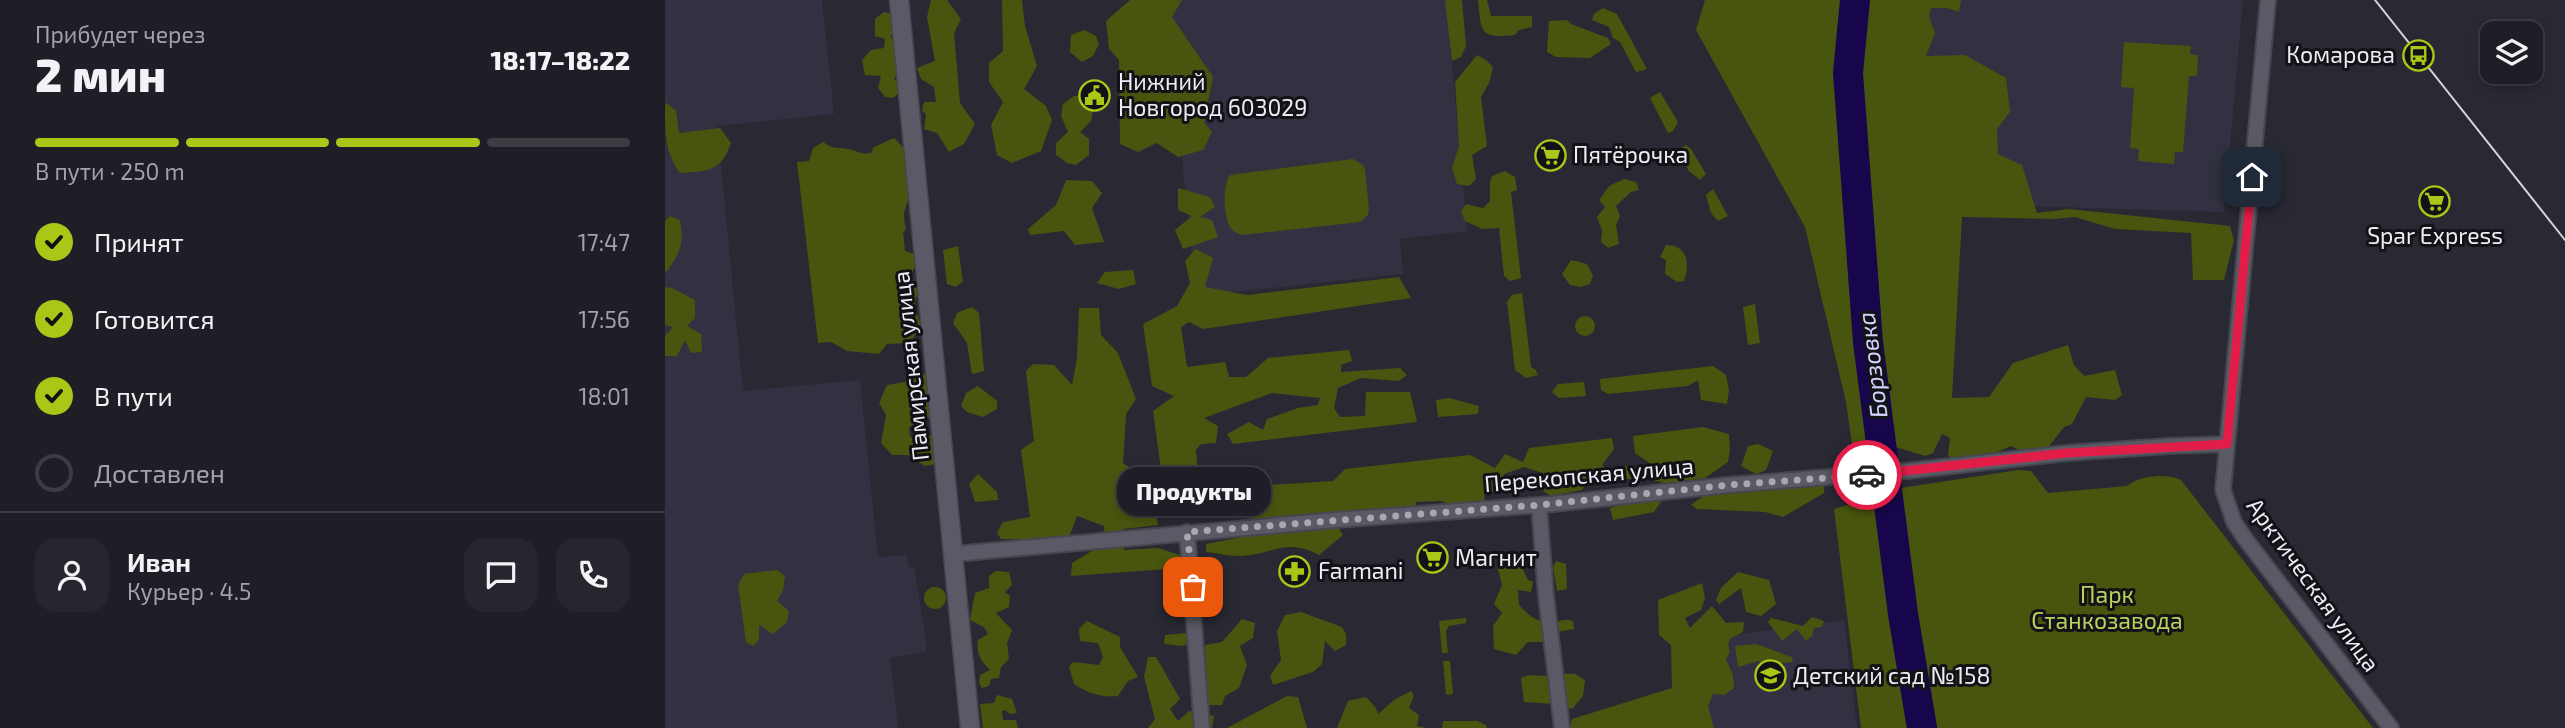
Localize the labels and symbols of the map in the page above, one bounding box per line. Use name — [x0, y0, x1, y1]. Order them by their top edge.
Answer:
bus stop icon: Комарова — [2401, 38, 2435, 72]
place label: Комарова — [2286, 40, 2395, 68]
place label: Нижний Новгород 603029 — [1118, 67, 1307, 121]
public building icon: Нижний Новгород 603029 — [1078, 78, 1112, 112]
supermarket icon: Пятёрочка — [1533, 138, 1567, 172]
place label: Пятёрочка — [1573, 140, 1688, 168]
pin — [2222, 147, 2282, 207]
supermarket icon: Spar Express — [2418, 185, 2452, 219]
place label: Spar Express — [2367, 221, 2503, 249]
street label: Памирская улица — [886, 270, 935, 462]
water label: Борзовка — [1851, 310, 1892, 420]
courier — [1832, 440, 1902, 510]
street label: Перекопская улица — [1483, 451, 1695, 498]
callout: Продукты — [1116, 468, 1270, 517]
street label: Арктическая улица — [2241, 492, 2386, 677]
supermarket icon: Магнит — [1415, 541, 1449, 575]
place label: Магнит — [1455, 543, 1537, 571]
pharmacy icon: Farmani — [1278, 554, 1312, 588]
place label: Farmani — [1318, 556, 1404, 584]
pin — [1163, 557, 1223, 617]
park label: Парк Станкозавода — [2031, 580, 2183, 634]
school or university icon: Детский сад №158 — [1753, 659, 1787, 693]
place label: Детский сад №158 — [1793, 661, 1990, 689]

